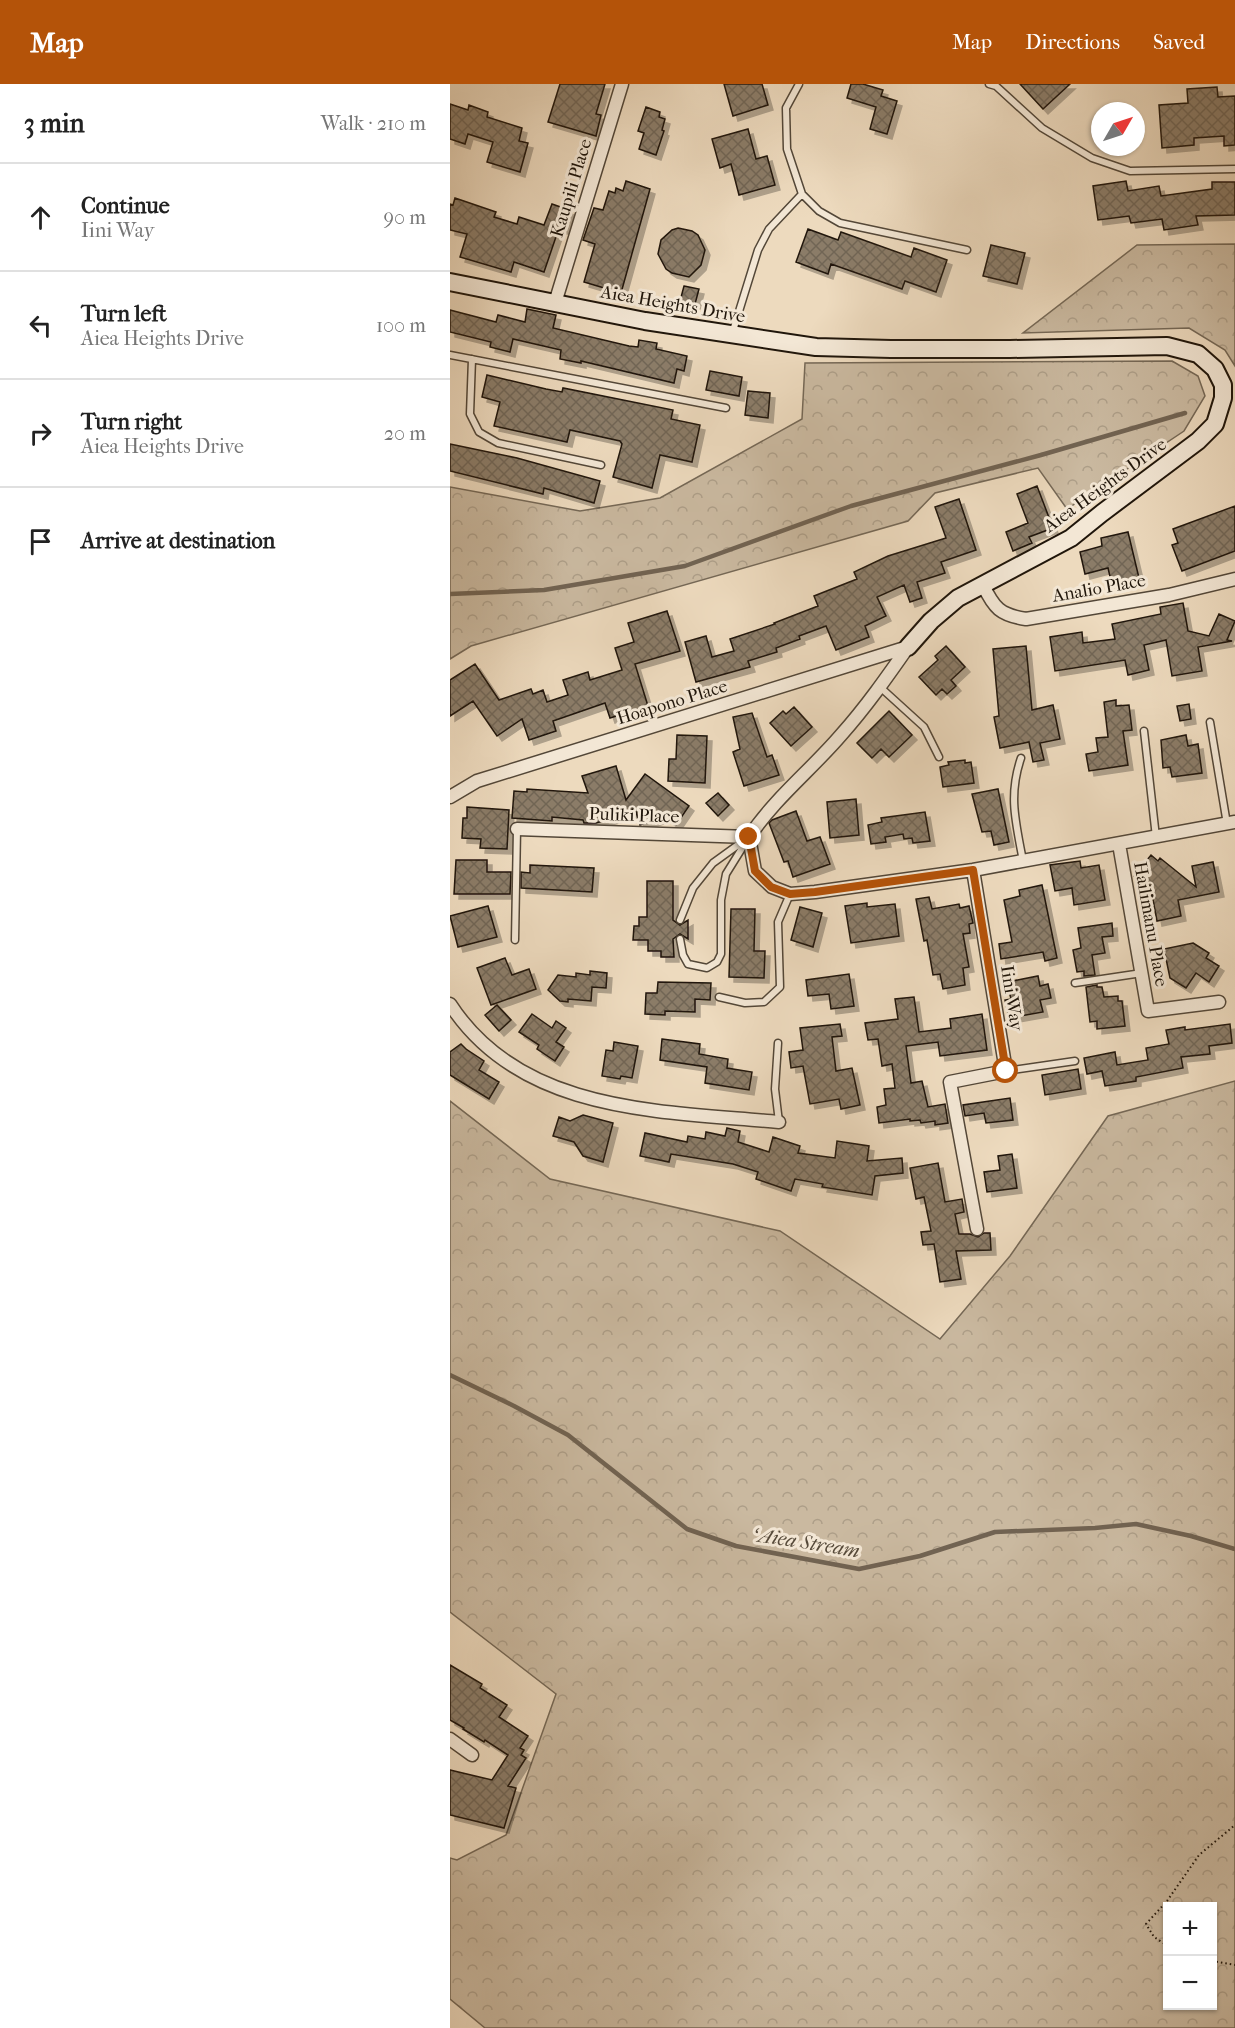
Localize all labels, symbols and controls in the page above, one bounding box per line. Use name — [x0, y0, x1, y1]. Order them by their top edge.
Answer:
text: Map — [30, 26, 84, 59]
text: Map — [952, 30, 992, 54]
text: Directions — [1025, 30, 1120, 54]
text: Saved — [1153, 30, 1205, 54]
north arrow — [1091, 102, 1145, 156]
text: 3 min — [24, 108, 85, 139]
text: Walk · 210 m — [321, 112, 426, 135]
street label: Kaupili Place — [547, 136, 596, 240]
text: Continue — [81, 193, 170, 219]
icon: ahead — [24, 201, 57, 234]
text: 90 m — [384, 206, 426, 229]
text: Iini Way — [81, 219, 154, 242]
street label: Aiea Heights Drive — [598, 281, 747, 328]
text: Turn left — [81, 301, 167, 327]
icon: left — [24, 309, 57, 342]
text: 100 m — [376, 314, 426, 337]
text: Aiea Heights Drive — [81, 327, 244, 350]
text: Turn right — [81, 409, 182, 435]
icon: right — [24, 417, 57, 450]
text: 20 m — [384, 422, 426, 445]
street label: Aiea Heights Drive — [1039, 434, 1171, 538]
text: Aiea Heights Drive — [81, 435, 244, 458]
icon: arrive — [24, 525, 57, 558]
text: Arrive at destination — [81, 528, 275, 554]
street label: Analio Place — [1050, 570, 1148, 607]
street label: Hoapono Place — [614, 676, 730, 729]
street label: Puliki Place — [588, 803, 680, 828]
route end — [735, 823, 761, 849]
street label: Hailimanu Place — [1129, 860, 1172, 988]
street label: Iini Way — [996, 964, 1027, 1034]
route start — [992, 1057, 1018, 1083]
water label: ʻAiea Stream — [750, 1523, 861, 1562]
map controls — [1163, 1902, 1217, 2010]
button: + — [1163, 1902, 1217, 1956]
button: − — [1163, 1956, 1217, 2010]

